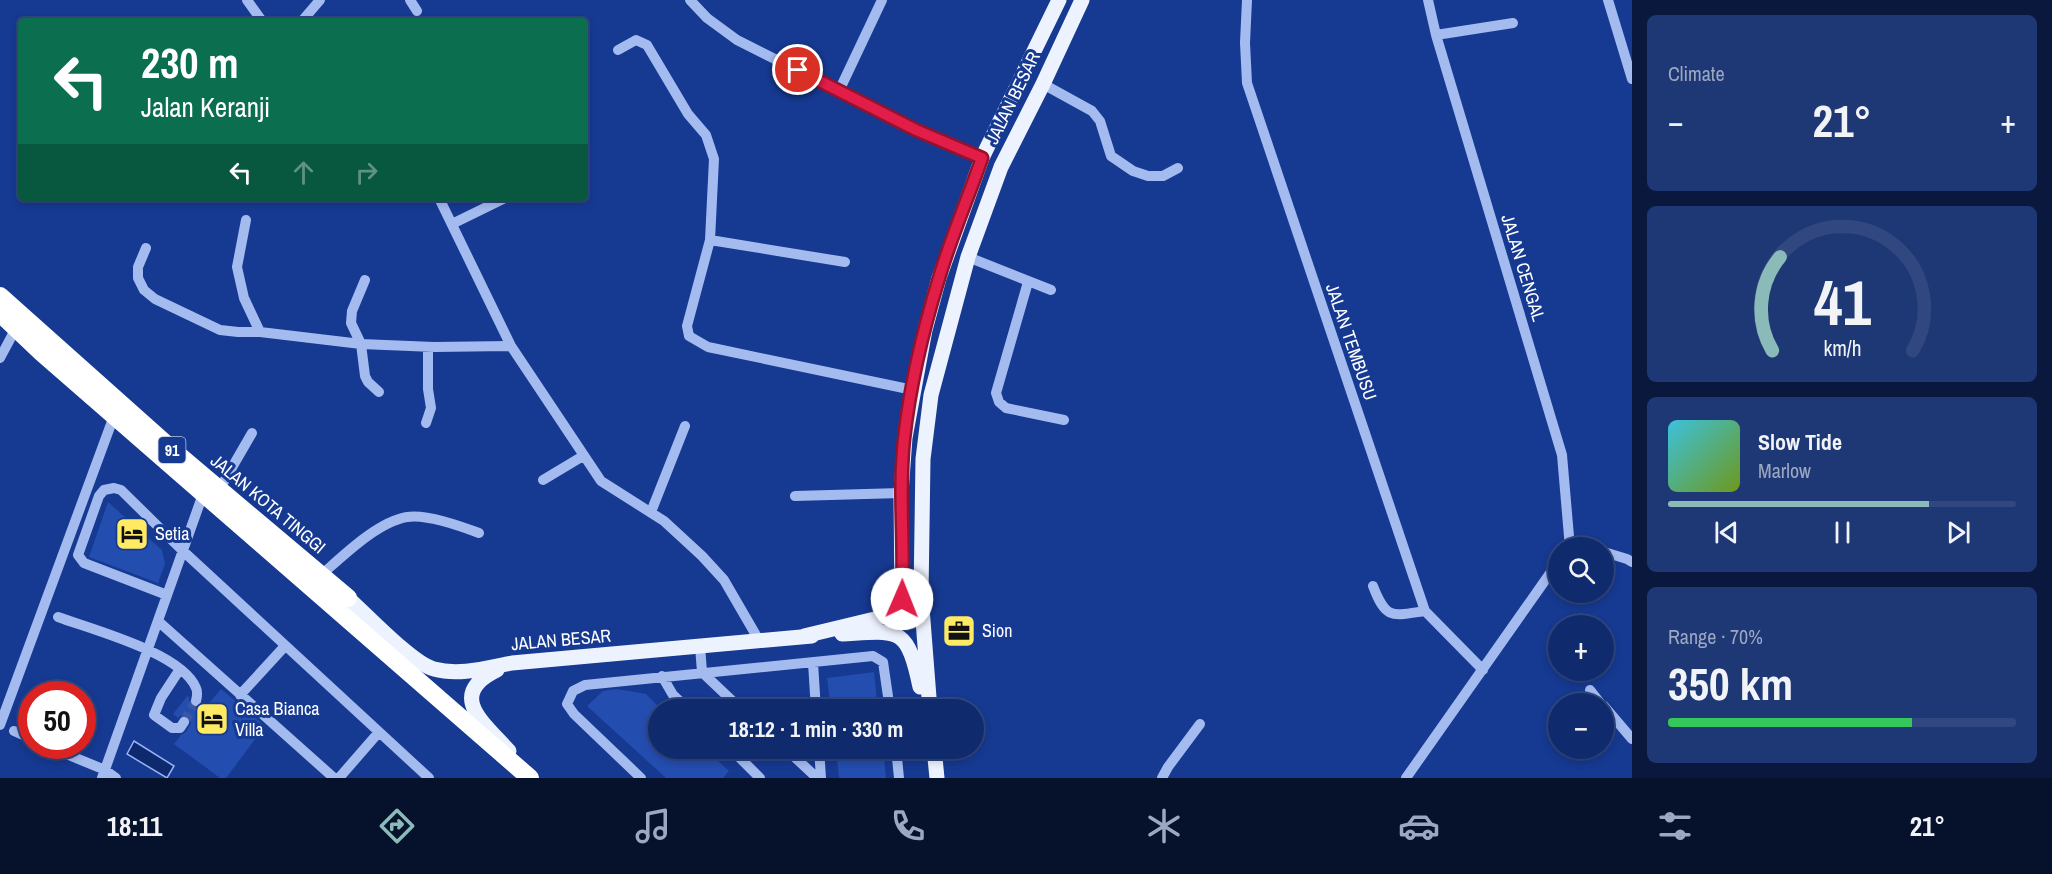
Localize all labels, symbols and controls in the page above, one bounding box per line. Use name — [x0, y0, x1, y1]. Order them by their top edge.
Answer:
text: 230 m — [141, 35, 239, 91]
icon: left — [42, 42, 120, 120]
pin — [772, 44, 823, 95]
street label: JALAN BESAR — [979, 47, 1046, 148]
icon: arrive — [781, 53, 814, 86]
text: Climate — [1668, 60, 1725, 87]
text: Jalan Keranji — [141, 89, 270, 125]
text: 21° — [1812, 90, 1872, 151]
text: − — [1668, 99, 1684, 143]
text: + — [2000, 99, 2016, 143]
icon: left — [224, 156, 257, 189]
icon: ahead — [287, 156, 320, 189]
icon: right — [350, 156, 383, 189]
street label: JALAN CENGAL — [1495, 211, 1552, 324]
text: 41 — [1814, 260, 1871, 344]
street label: JALAN TEMBUSU — [1320, 280, 1383, 404]
text: km/h — [1823, 334, 1861, 363]
text: Slow Tide — [1758, 427, 1842, 457]
road number: 91 — [158, 437, 186, 463]
street label: JALAN KOTA TINGGI — [205, 448, 331, 559]
text: Marlow — [1758, 457, 1811, 484]
hotel icon: Setia — [114, 516, 150, 552]
icon: previous — [1710, 516, 1743, 549]
icon: pause — [1826, 516, 1859, 549]
icon: next — [1942, 516, 1975, 549]
place label: Setia — [155, 521, 189, 546]
map controls — [1548, 537, 1614, 759]
button: search — [1548, 537, 1614, 603]
position arrow — [870, 567, 934, 631]
office icon: Sion — [941, 613, 977, 649]
button: + — [1548, 615, 1614, 681]
place label: Sion — [982, 618, 1012, 643]
street label: JALAN BESAR — [510, 623, 612, 656]
text: Range · 70% — [1668, 623, 1763, 650]
text: 350 km — [1668, 653, 1793, 714]
speed limit sign: 50 — [18, 681, 96, 759]
button: − — [1548, 693, 1614, 759]
place label: Casa Bianca Villa — [235, 696, 320, 742]
hotel icon: Casa Bianca Villa — [194, 701, 230, 737]
text: 18:12 · 1 min · 330 m — [729, 714, 903, 744]
icon: directions — [376, 805, 418, 847]
icon: music — [632, 805, 674, 847]
icon: phone — [887, 805, 929, 847]
icon: climate — [1143, 805, 1185, 847]
icon: car — [1398, 805, 1440, 847]
icon: filters — [1654, 805, 1696, 847]
text: 18:11 — [107, 808, 162, 844]
text: 21° — [1910, 808, 1945, 844]

